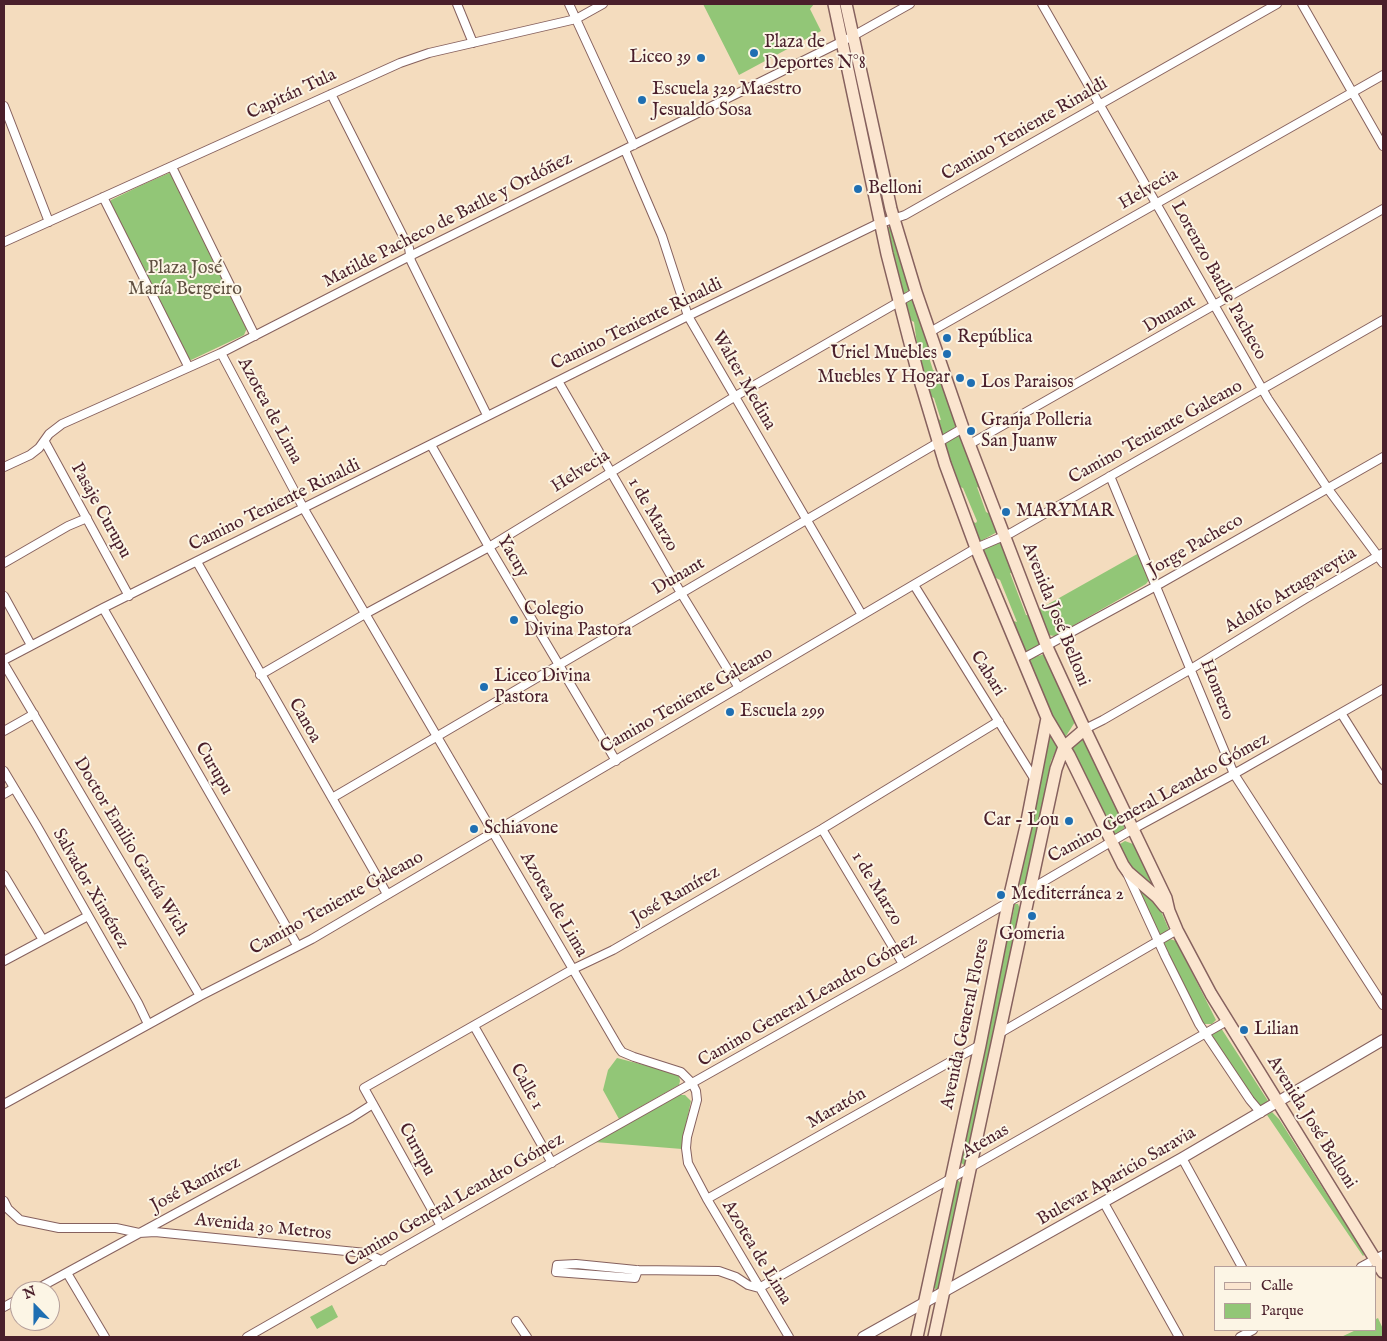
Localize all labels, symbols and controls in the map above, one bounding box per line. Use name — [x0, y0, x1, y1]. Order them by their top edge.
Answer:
place label: Plaza de Deportes N°8 — [764, 32, 866, 74]
place label: Liceo 39 — [629, 47, 691, 69]
marker: Plaza de Deportes N°8 — [748, 47, 760, 59]
marker: Liceo 39 — [695, 52, 707, 64]
street label: Capitán Tula — [244, 65, 340, 125]
street label: Camino Teniente Rinaldi — [938, 74, 1112, 186]
place label: Escuela 329 Maestro Jesualdo Sosa — [652, 79, 802, 122]
marker: Escuela 329 Maestro Jesualdo Sosa — [636, 94, 648, 106]
street label: Matilde Pacheco de Batlle y Ordóñez — [320, 149, 576, 293]
street label: Helvecia — [1116, 164, 1182, 216]
place label: Belloni — [868, 178, 922, 200]
marker: Belloni — [852, 183, 864, 195]
street label: Lorenzo Batlle Pacheco — [1165, 198, 1271, 364]
park label: Plaza José María Bergeiro — [128, 258, 242, 300]
street label: Camino Teniente Rinaldi — [548, 274, 726, 376]
street label: Dunant — [1140, 291, 1200, 339]
place label: República — [957, 327, 1033, 349]
street label: Walter Medina — [706, 328, 780, 434]
marker: República — [941, 332, 953, 344]
place label: Uriel Muebles — [830, 343, 937, 365]
marker: Uriel Muebles — [941, 348, 953, 360]
street label: Azotea de Lima — [232, 354, 306, 468]
place label: Muebles Y Hogar — [818, 367, 950, 389]
marker: Muebles Y Hogar — [954, 372, 966, 384]
place label: Los Paraisos — [981, 372, 1074, 394]
street label: Camino Teniente Galeano — [1065, 376, 1247, 490]
marker: Los Paraisos — [965, 377, 977, 389]
place label: Granja Polleria San Juanw — [981, 410, 1092, 452]
marker: Granja Polleria San Juanw — [965, 425, 977, 437]
street label: Helvecia — [548, 446, 614, 498]
street label: Camino Teniente Rinaldi — [186, 455, 364, 557]
street label: Pasaje Curupu — [65, 460, 135, 562]
street label: 1 de Marzo — [622, 474, 682, 556]
place label: MARYMAR — [1016, 501, 1114, 523]
marker: MARYMAR — [1000, 506, 1012, 518]
street label: Jorge Pacheco — [1145, 510, 1247, 582]
street label: Yacuy — [491, 532, 533, 582]
street label: Avenida José Belloni — [1016, 540, 1094, 690]
street label: Adolfo Artagaveytia — [1221, 543, 1361, 639]
street label: Dunant — [649, 553, 709, 601]
place label: Colegio Divina Pastora — [524, 599, 632, 642]
marker: Colegio Divina Pastora — [508, 614, 520, 626]
street label: Camino Teniente Galeano — [597, 643, 777, 759]
street label: Cabari — [965, 647, 1009, 701]
street label: Homero — [1194, 657, 1238, 723]
place label: Liceo Divina Pastora — [494, 666, 590, 709]
marker: Liceo Divina Pastora — [478, 681, 490, 693]
street label: Canoa — [283, 695, 325, 747]
place label: Escuela 299 — [740, 701, 825, 723]
marker: Escuela 299 — [724, 706, 736, 718]
street label: Camino General Leandro Gómez — [1045, 729, 1273, 869]
street label: Curupu — [189, 739, 237, 799]
street label: Doctor Emilio García Wich — [68, 754, 192, 940]
place label: Car - Lou — [984, 810, 1059, 832]
marker: Car - Lou — [1063, 815, 1075, 827]
place label: Schiavone — [484, 818, 558, 840]
marker: Schiavone — [468, 823, 480, 835]
street label: Salvador Ximénez — [47, 825, 133, 953]
street label: Camino Teniente Galeano — [246, 847, 428, 961]
street label: 1 de Marzo — [846, 848, 906, 930]
street label: Azotea de Lima — [514, 849, 592, 961]
street label: José Ramírez — [628, 862, 724, 930]
place label: Mediterránea 2 — [1011, 884, 1124, 906]
marker: Mediterránea 2 — [995, 889, 1007, 901]
marker: Gomeria — [1026, 910, 1038, 922]
place label: Gomeria — [999, 924, 1065, 946]
street label: Camino General Leandro Gómez — [695, 929, 921, 1073]
street label: Avenida General Flores — [937, 936, 995, 1112]
place label: Lilian — [1254, 1019, 1299, 1041]
marker: Lilian — [1238, 1024, 1250, 1036]
street label: Avenida José Belloni — [1261, 1053, 1361, 1193]
street label: Calle 1 — [505, 1060, 547, 1114]
street label: Maratón — [804, 1084, 870, 1134]
street label: Curupu — [393, 1120, 439, 1180]
street label: Atenas — [959, 1120, 1013, 1164]
street label: Bulevar Aparicio Saravia — [1034, 1123, 1200, 1231]
street label: Camino General Leandro Gómez — [342, 1129, 568, 1273]
street label: José Ramírez — [147, 1152, 245, 1218]
street label: Azotea de Lima — [717, 1197, 795, 1309]
street label: Avenida 30 Metros — [194, 1210, 332, 1246]
legend — [1214, 1266, 1377, 1331]
text: Calle — [1261, 1276, 1293, 1295]
north arrow — [10, 1281, 60, 1331]
text: N — [21, 1282, 39, 1304]
text: Parque — [1261, 1301, 1304, 1320]

